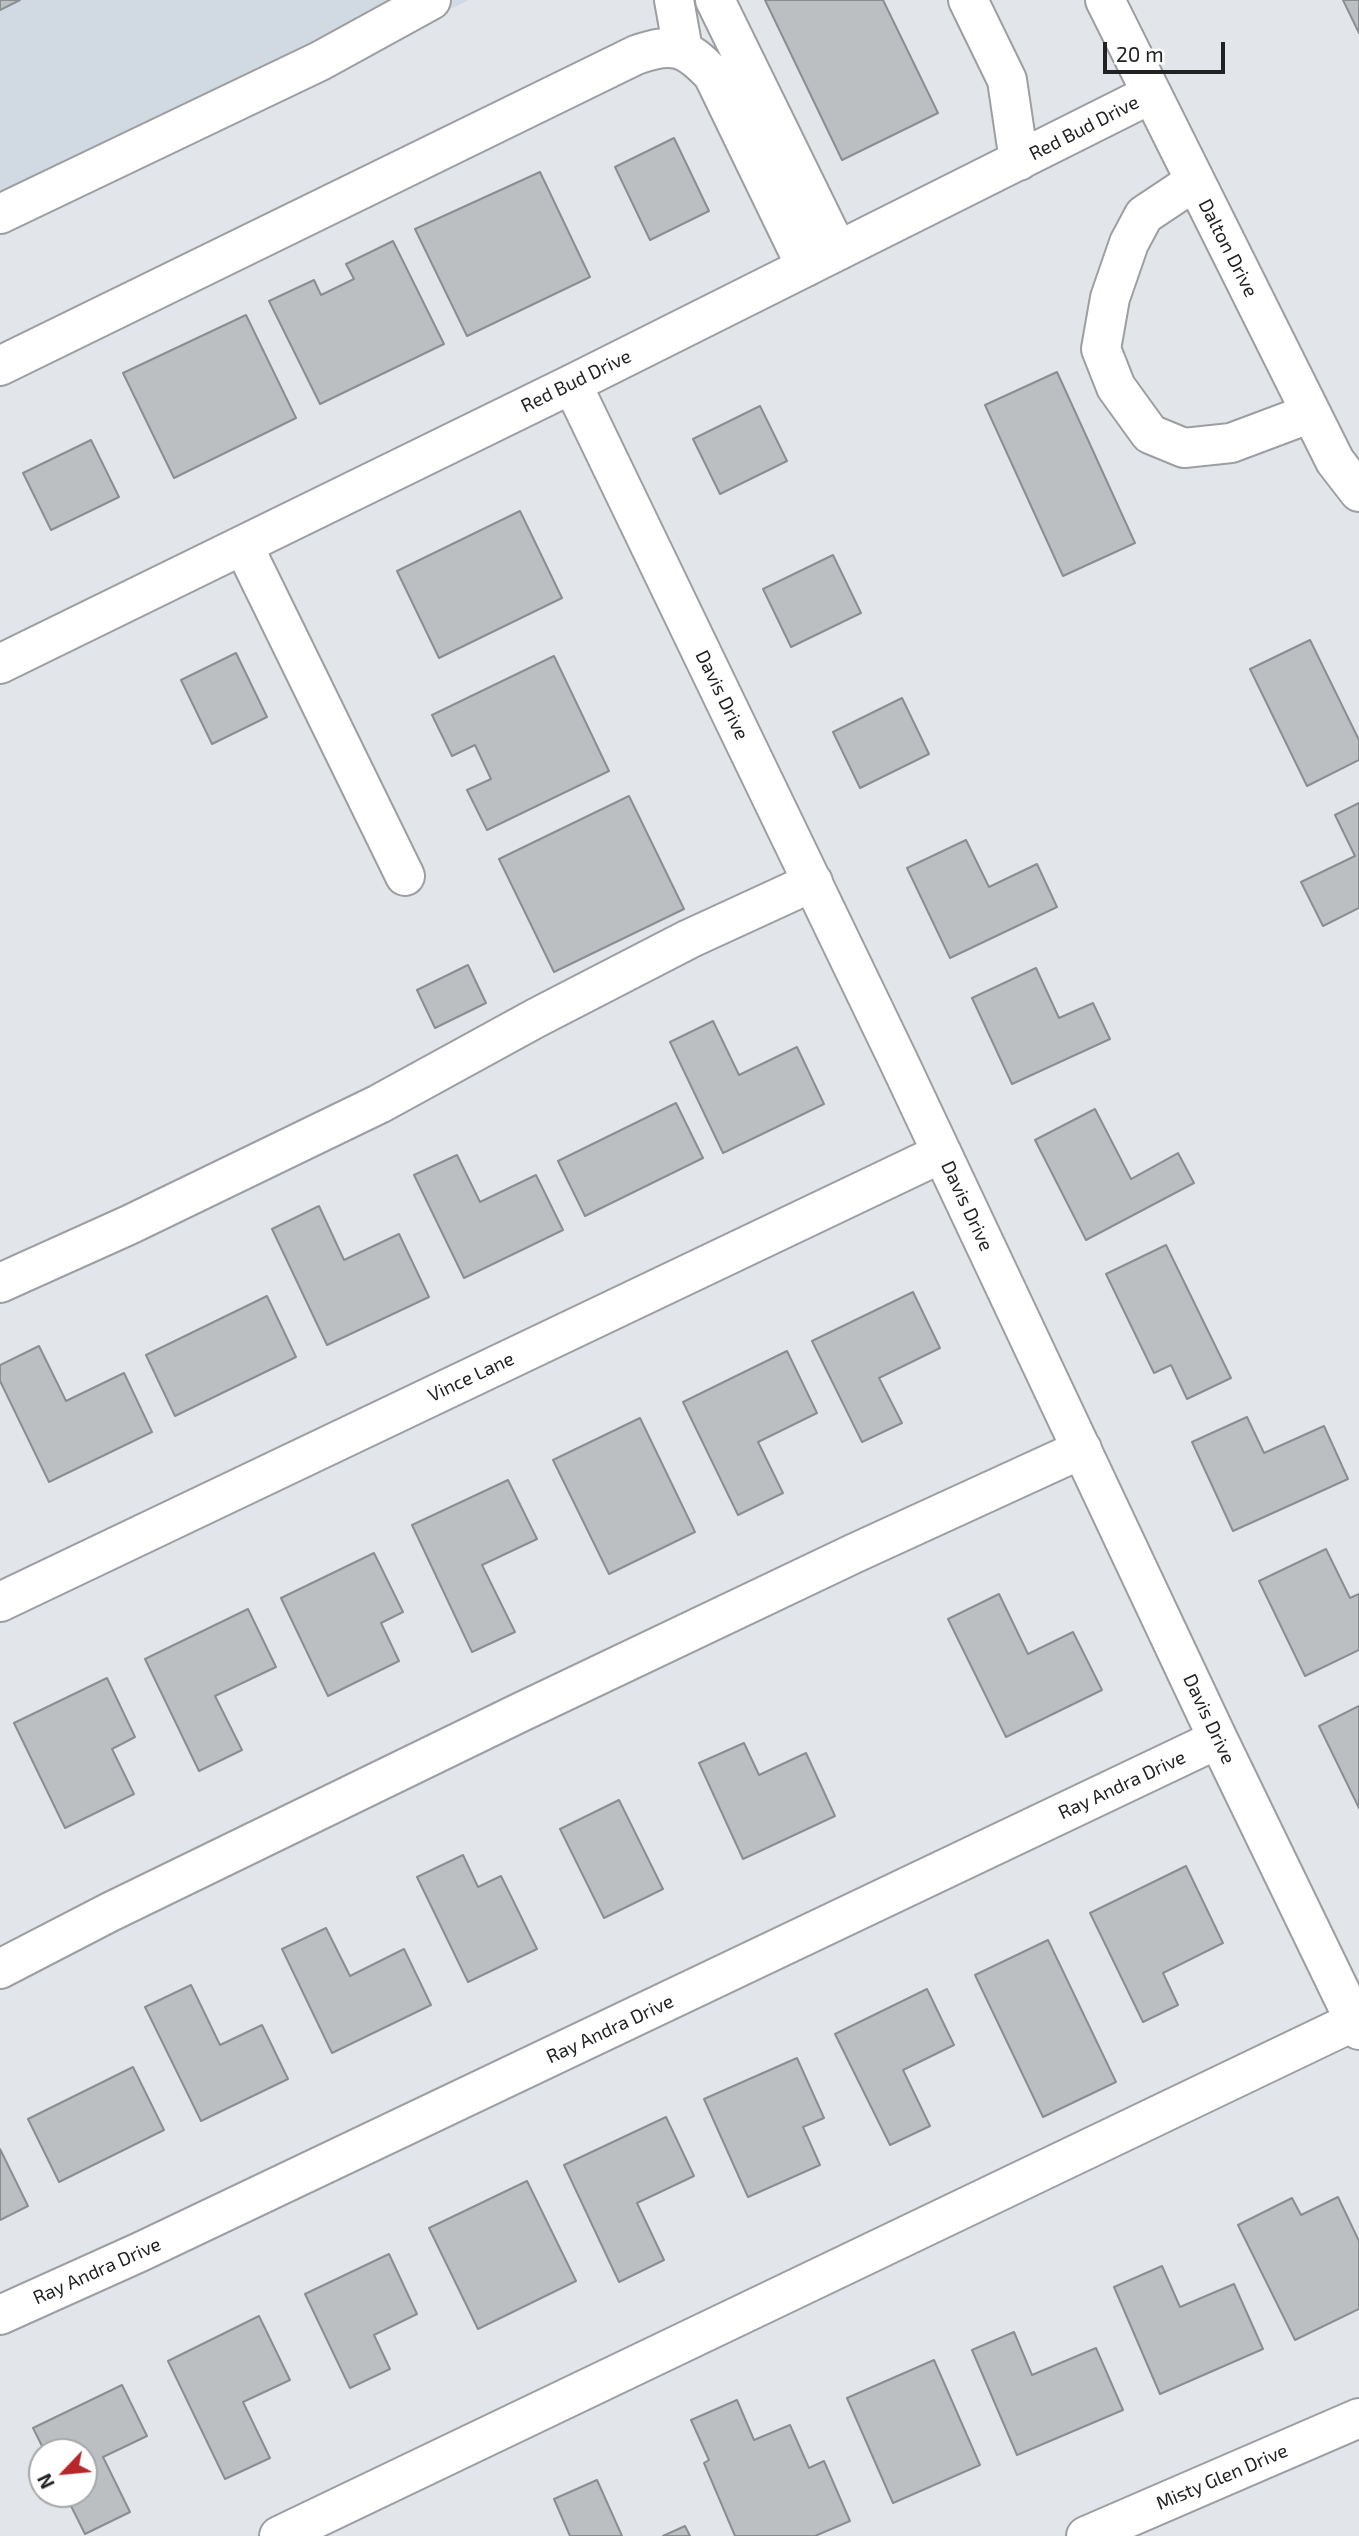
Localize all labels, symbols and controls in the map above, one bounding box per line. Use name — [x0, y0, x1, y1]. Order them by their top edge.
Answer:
scale bar — [1107, 28, 1230, 72]
text: 20 m — [1116, 41, 1164, 66]
street label: Red Bud Drive — [1025, 91, 1143, 165]
street label: Dalton Drive — [1194, 195, 1262, 301]
street label: Red Bud Drive — [517, 344, 635, 418]
street label: Davis Drive — [691, 646, 753, 744]
street label: Davis Drive — [936, 1157, 998, 1255]
street label: Vince Lane — [424, 1347, 518, 1407]
street label: Davis Drive — [1178, 1670, 1240, 1768]
street label: Ray Andra Drive — [1055, 1746, 1189, 1824]
street label: Ray Andra Drive — [543, 1990, 677, 2068]
street label: Ray Andra Drive — [30, 2233, 164, 2309]
north arrow — [28, 2438, 98, 2508]
street label: Misty Glen Drive — [1153, 2439, 1291, 2515]
text: N — [32, 2470, 59, 2493]

